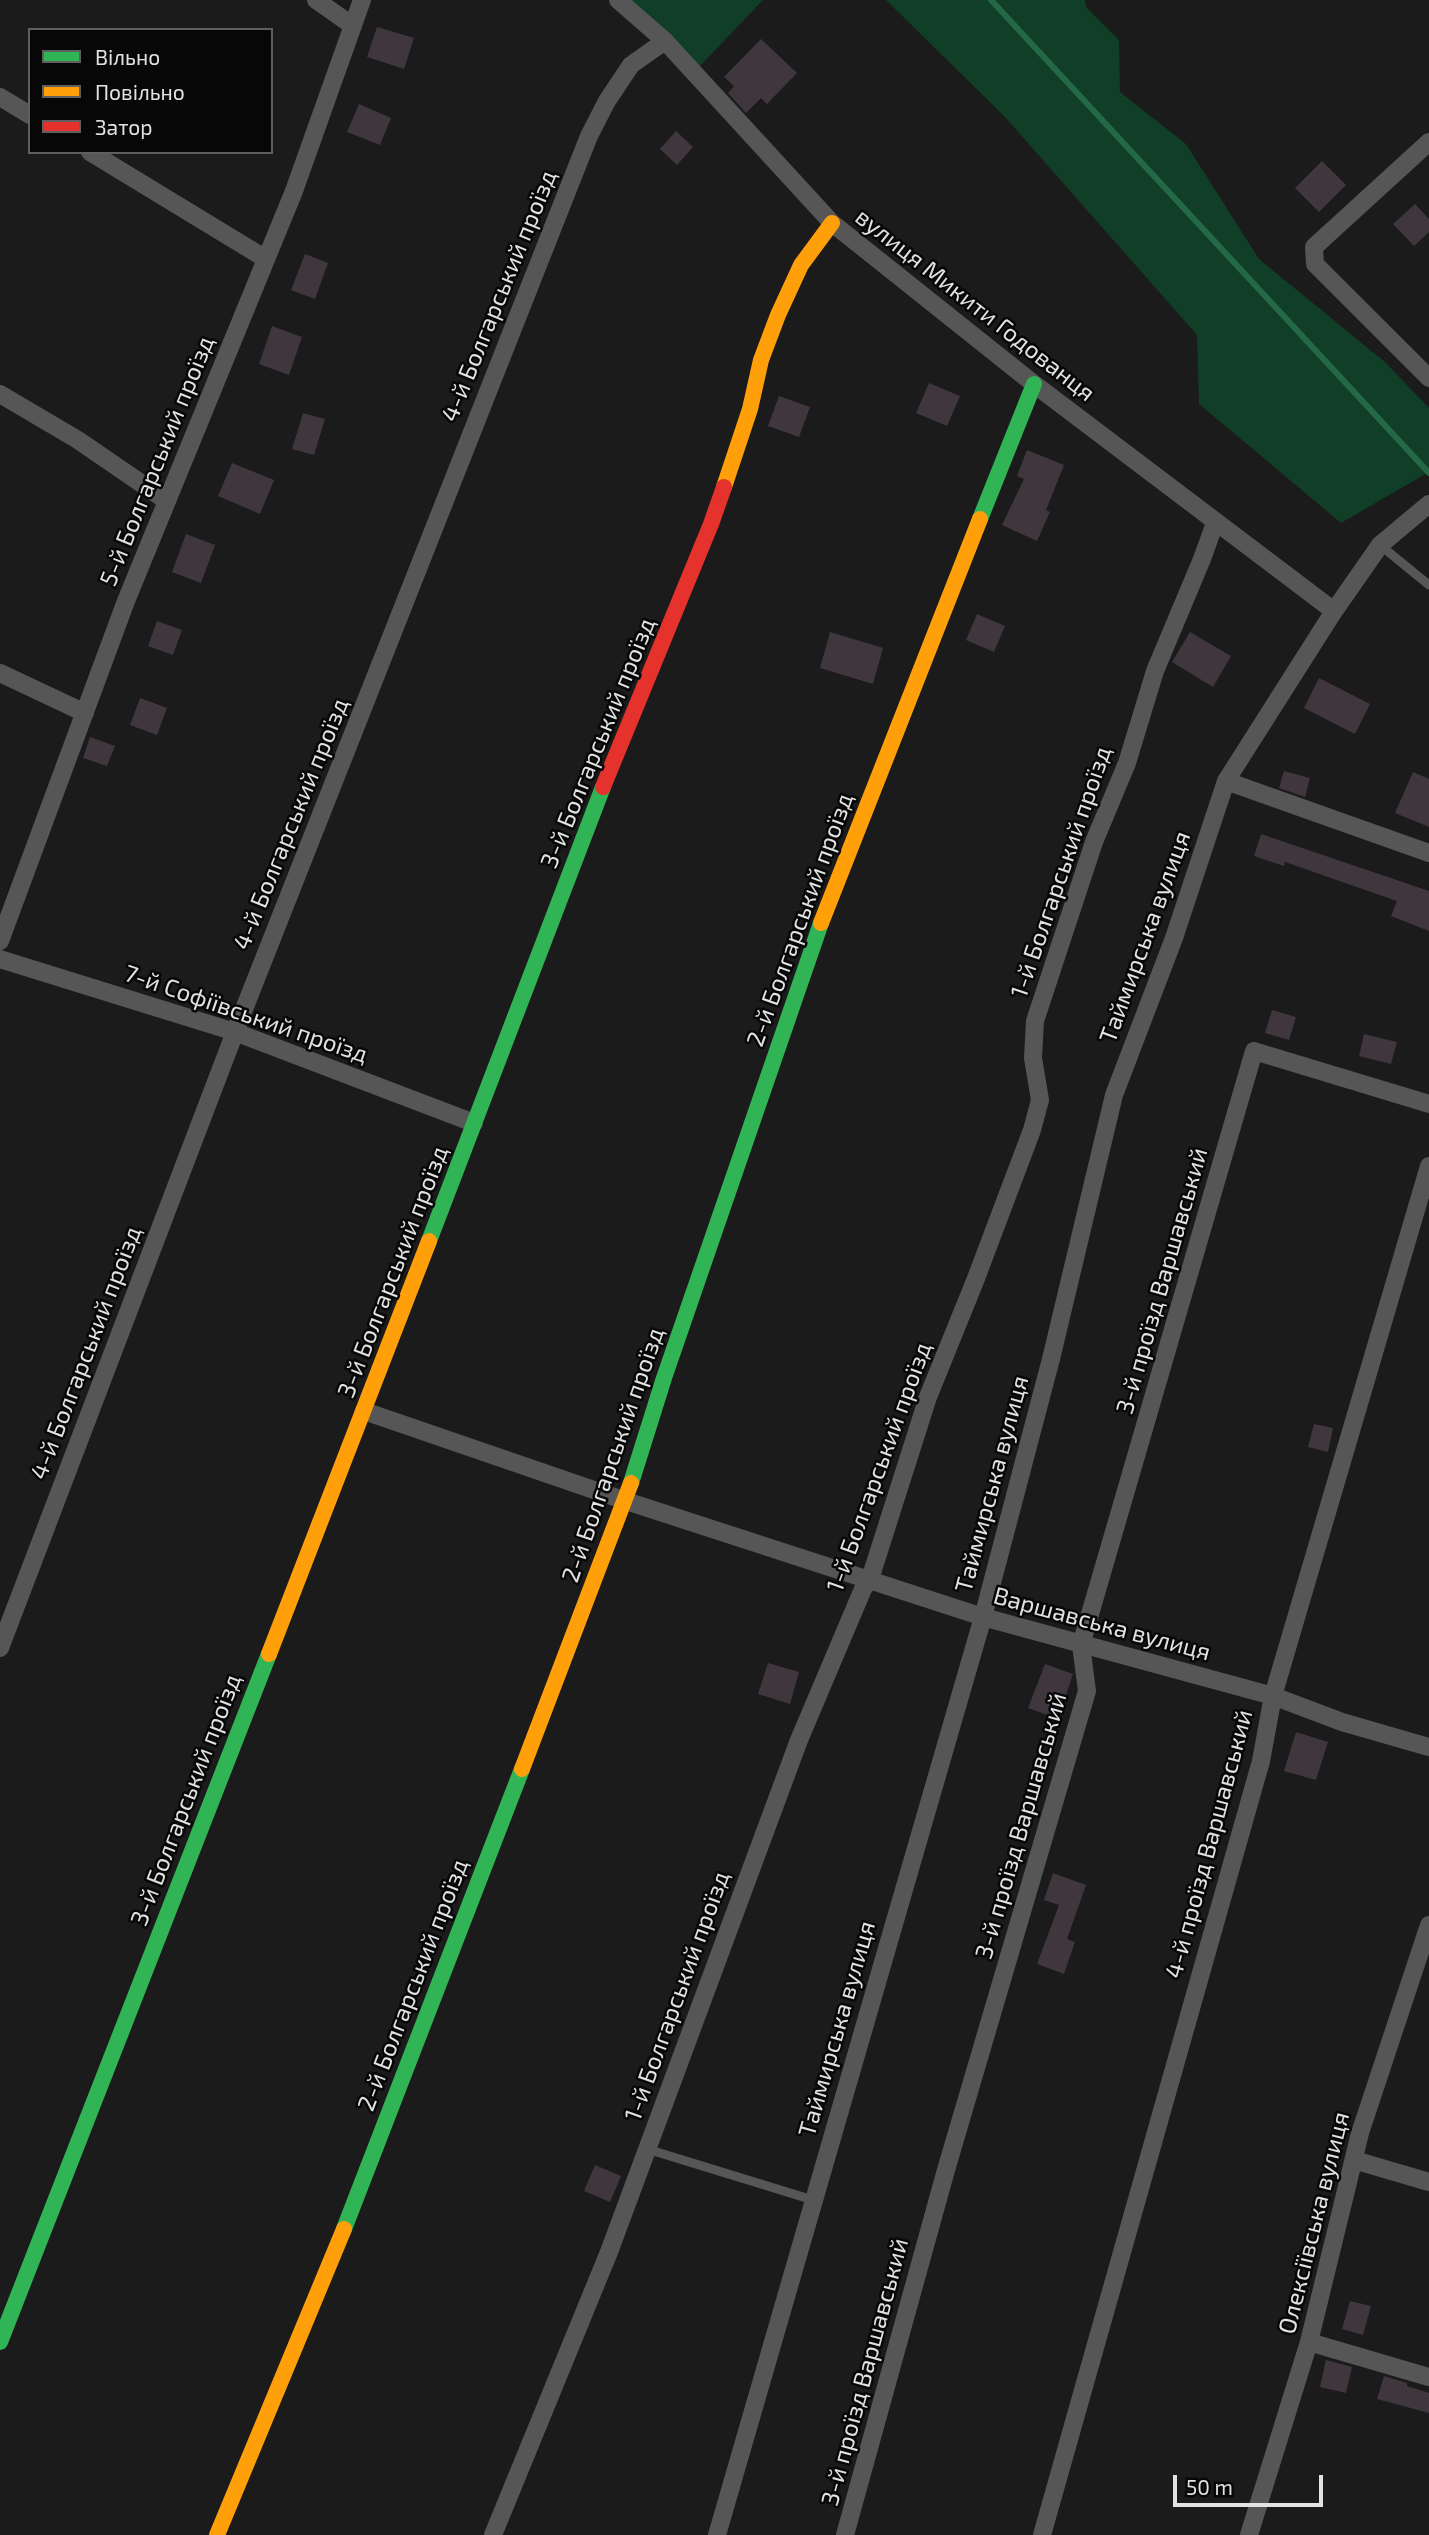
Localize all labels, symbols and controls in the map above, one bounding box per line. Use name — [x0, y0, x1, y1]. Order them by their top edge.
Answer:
legend — [28, 28, 273, 154]
text: Вільно — [95, 44, 160, 69]
text: Повільно — [95, 79, 185, 104]
text: Затор — [95, 114, 153, 139]
street label: 4-й Болгарський проїзд — [435, 166, 563, 426]
street label: вулиця Микити Годованця — [849, 202, 1101, 408]
street label: 5-й Болгарський проїзд — [94, 332, 220, 590]
street label: 3-й Болгарський проїзд — [535, 614, 661, 872]
street label: 4-й Болгарський проїзд — [227, 694, 355, 954]
street label: 1-й Болгарський проїзд — [1004, 743, 1118, 1001]
street label: 2-й Болгарський проїзд — [741, 789, 859, 1051]
street label: Таймирська вулиця — [1093, 827, 1197, 1047]
street label: 7-й Софіївський проїзд — [120, 959, 372, 1069]
street label: 3-й Болгарський проїзд — [332, 1142, 454, 1402]
street label: 3-й проїзд Варшавський — [1110, 1145, 1214, 1417]
street label: 4-й Болгарський проїзд — [24, 1222, 148, 1484]
street label: 2-й Болгарський проїзд — [556, 1324, 670, 1586]
street label: 1-й Болгарський проїзд — [820, 1338, 938, 1596]
street label: Таймирська вулиця — [949, 1373, 1035, 1595]
street label: Варшавська вулиця — [990, 1581, 1214, 1667]
street label: 3-й Болгарський проїзд — [125, 1670, 247, 1930]
street label: 3-й проїзд Варшавський — [969, 1690, 1073, 1962]
street label: 4-й проїзд Варшавський — [1159, 1707, 1259, 1981]
street label: 2-й Болгарський проїзд — [352, 1855, 474, 2115]
street label: 1-й Болгарський проїзд — [618, 1867, 736, 2125]
street label: Таймирська вулиця — [792, 1918, 882, 2140]
street label: Олексіївська вулиця — [1272, 2109, 1356, 2337]
street label: 3-й проїзд Варшавський — [815, 2235, 915, 2509]
scale bar — [1177, 2462, 1328, 2506]
text: 50 m — [1186, 2474, 1233, 2499]

